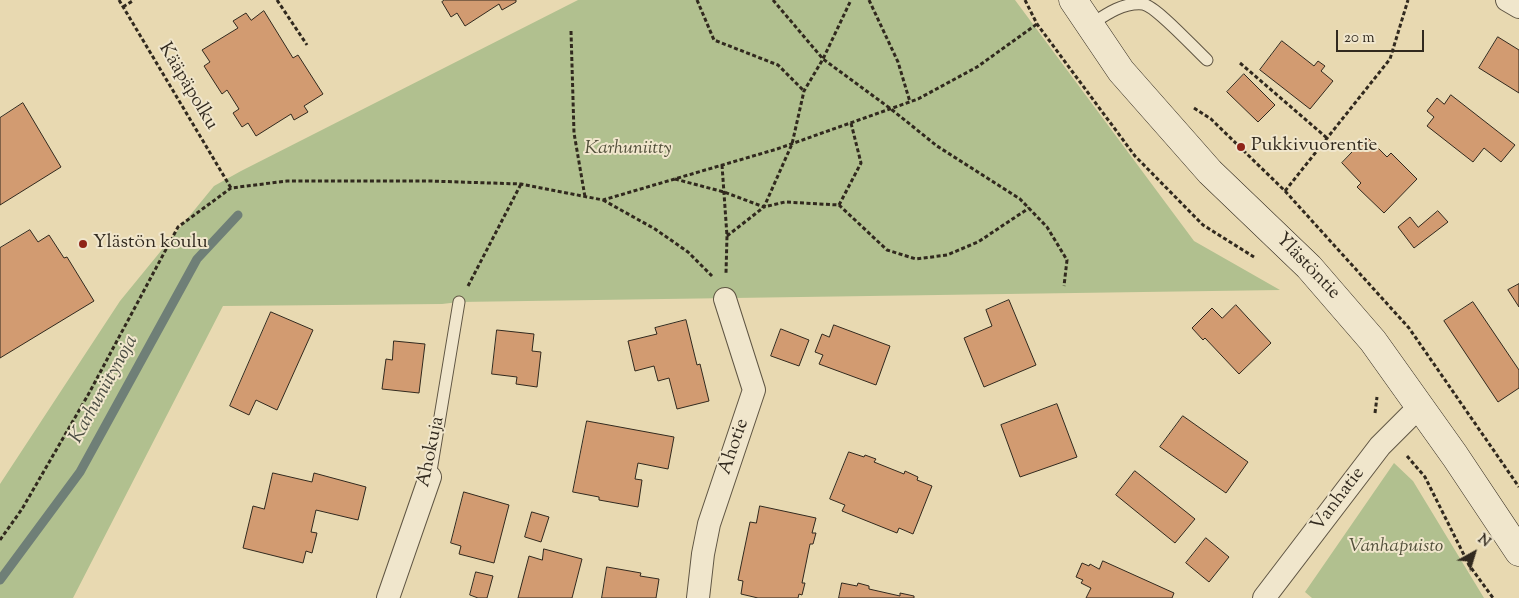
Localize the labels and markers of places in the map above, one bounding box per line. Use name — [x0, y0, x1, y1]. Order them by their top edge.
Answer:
place label: Pukkivuorentie — [1251, 136, 1377, 158]
marker: Pukkivuorentie — [1235, 141, 1247, 153]
place label: Ylästön koulu — [93, 233, 208, 255]
marker: Ylästön koulu — [77, 238, 89, 250]

